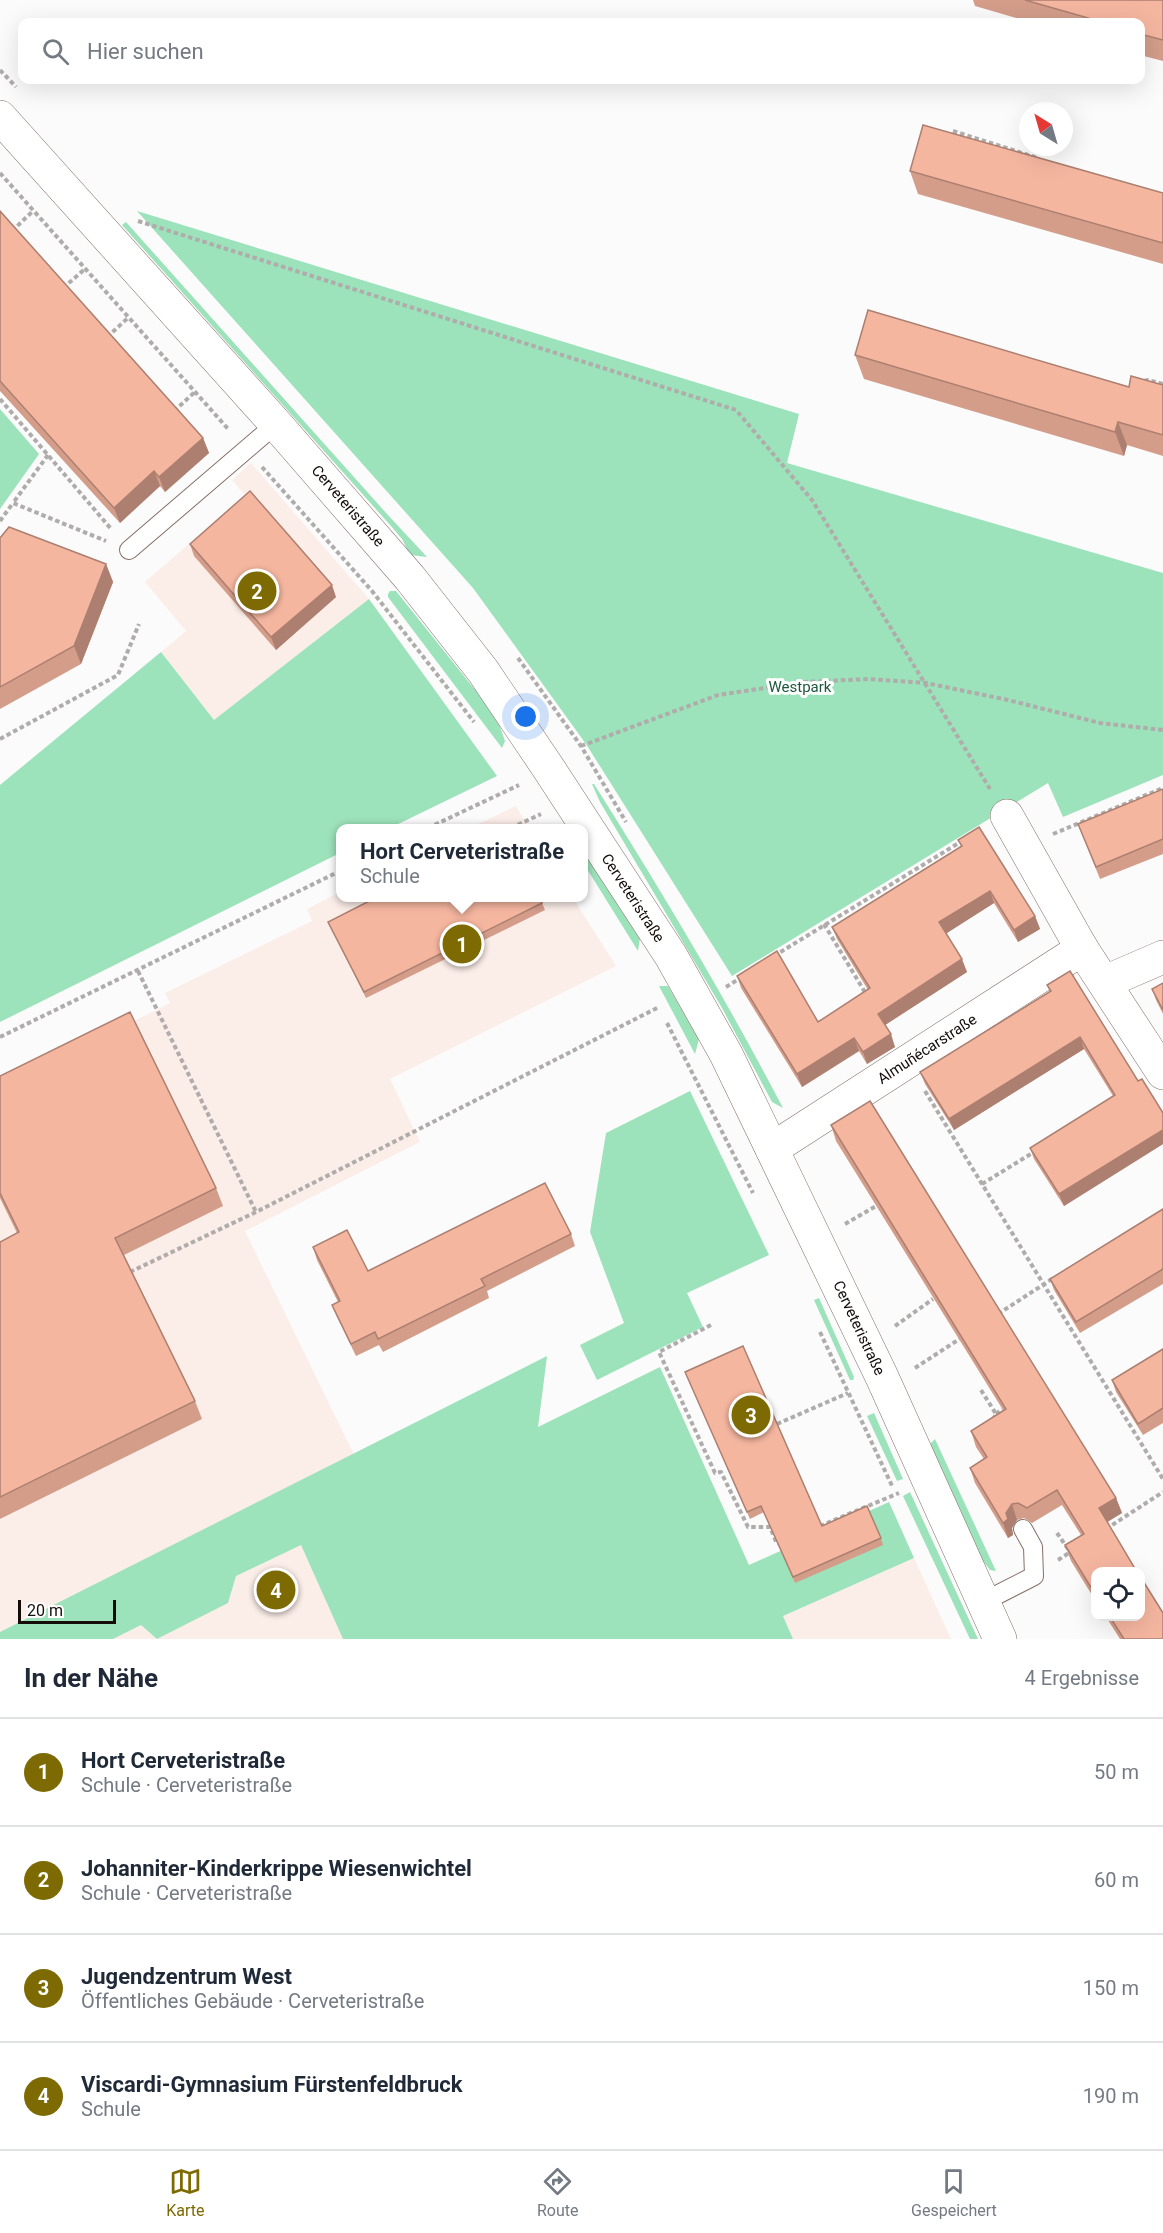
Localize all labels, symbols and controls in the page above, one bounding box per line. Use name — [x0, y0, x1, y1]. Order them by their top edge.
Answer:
search box — [18, 18, 1145, 84]
icon: search — [39, 35, 72, 68]
text: Hier suchen — [87, 39, 204, 64]
north arrow — [1019, 102, 1073, 156]
street label: Cerveteristraße — [308, 462, 388, 550]
pin: 2 — [238, 568, 276, 614]
park label: Westpark — [769, 678, 832, 696]
your location — [511, 702, 540, 731]
popup — [336, 824, 588, 902]
text: Hort Cerveteristraße — [360, 839, 564, 864]
street label: Cerveteristraße — [598, 850, 668, 946]
text: Schule — [360, 864, 420, 888]
pin: 1 — [442, 922, 482, 966]
street label: Almuñécarstraße — [874, 1010, 980, 1088]
street label: Cerveteristraße — [829, 1278, 889, 1378]
pin: 3 — [732, 1392, 771, 1438]
map controls — [1091, 1567, 1145, 1621]
button: locate — [1091, 1567, 1145, 1621]
pin: 4 — [256, 1568, 296, 1612]
scale bar — [18, 1597, 116, 1624]
text: 20 m — [27, 1601, 63, 1620]
text: In der Nähe — [24, 1663, 158, 1693]
text: 4 Ergebnisse — [1025, 1666, 1139, 1690]
text: Hort Cerveteristraße — [81, 1748, 285, 1773]
text: 1 — [38, 1760, 49, 1784]
text: 50 m — [1094, 1760, 1139, 1784]
text: Schule · Cerveteristraße — [81, 1773, 292, 1797]
text: Johanniter-Kinderkrippe Wiesenwichtel — [81, 1856, 472, 1881]
text: 2 — [38, 1868, 49, 1892]
text: 60 m — [1094, 1868, 1139, 1892]
text: Schule · Cerveteristraße — [81, 1881, 292, 1905]
text: Jugendzentrum West — [81, 1964, 292, 1989]
text: 3 — [38, 1976, 49, 2000]
text: 150 m — [1083, 1976, 1139, 2000]
text: Öffentliches Gebäude · Cerveteristraße — [81, 1989, 424, 2013]
text: Viscardi-Gymnasium Fürstenfeldbruck — [81, 2072, 463, 2097]
text: 4 — [38, 2084, 49, 2108]
text: 190 m — [1083, 2084, 1139, 2108]
text: Schule — [81, 2097, 141, 2121]
tab: Karte — [166, 2165, 205, 2220]
tab: Route — [537, 2165, 579, 2220]
tab: Gespeichert — [911, 2165, 997, 2220]

